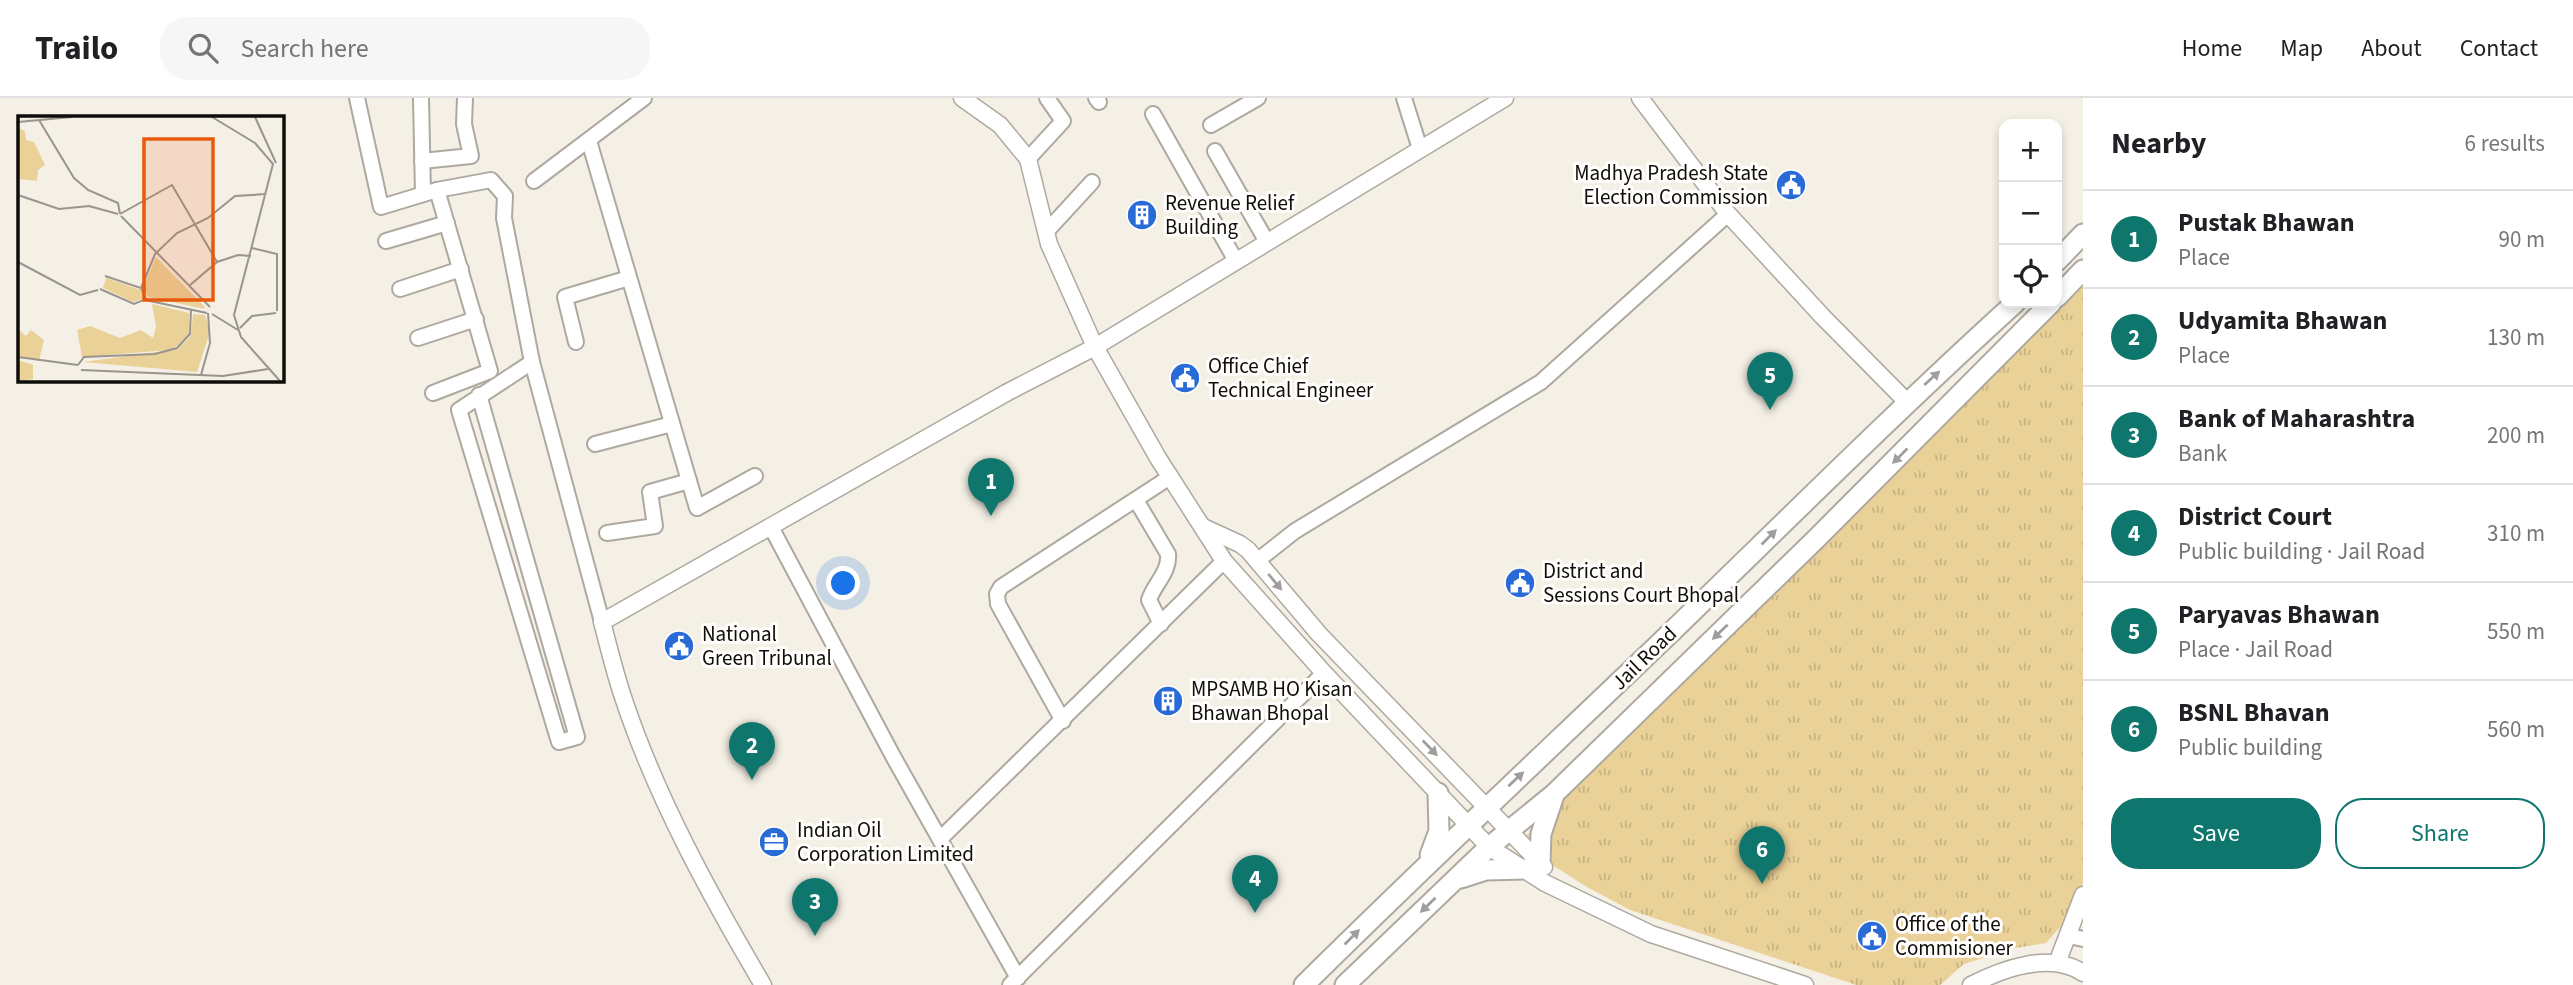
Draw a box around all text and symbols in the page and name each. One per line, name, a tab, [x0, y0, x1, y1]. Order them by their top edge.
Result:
search box	[160, 17, 650, 80]
text: Trailo	[35, 25, 118, 72]
icon: search	[184, 29, 222, 67]
text: Search here	[240, 30, 369, 67]
text: Home	[2182, 31, 2242, 66]
text: Map	[2280, 31, 2323, 66]
text: About	[2361, 31, 2422, 66]
text: Contact	[2460, 31, 2538, 66]
inset map	[18, 116, 284, 382]
map controls	[1999, 119, 2062, 308]
button: +	[1999, 119, 2062, 182]
text: Nearby	[2111, 122, 2206, 165]
text: 6 results	[2465, 127, 2545, 160]
place label: Madhya Pradesh State Election Commission	[1574, 158, 1768, 212]
public building icon: Madhya Pradesh State Election Commission	[1774, 168, 1808, 202]
button: −	[1999, 182, 2062, 245]
place label: Revenue Relief Building	[1165, 188, 1295, 242]
building icon: Revenue Relief Building	[1125, 198, 1159, 232]
text: Pustak Bhawan	[2178, 204, 2355, 241]
text: 1	[2128, 223, 2140, 256]
text: 90 m	[2498, 223, 2545, 256]
text: Place	[2178, 241, 2230, 274]
button: locate	[1999, 245, 2062, 308]
text: Udyamita Bhawan	[2178, 302, 2387, 339]
text: 2	[2128, 321, 2140, 354]
text: 130 m	[2487, 321, 2545, 354]
text: Place	[2178, 339, 2230, 372]
place label: Office Chief Technical Engineer	[1208, 351, 1374, 405]
pin: 5	[1747, 352, 1793, 410]
public building icon: Office Chief Technical Engineer	[1168, 361, 1202, 395]
one-way arrow	[1923, 371, 1940, 387]
text: Bank of Maharashtra	[2178, 400, 2415, 437]
text: 3	[2128, 419, 2140, 452]
text: 200 m	[2487, 419, 2545, 452]
text: Bank	[2178, 437, 2227, 470]
one-way arrow	[1892, 447, 1908, 464]
pin: 1	[968, 458, 1014, 516]
text: District Court	[2178, 498, 2332, 535]
text: 4	[2128, 517, 2140, 550]
text: 310 m	[2487, 517, 2545, 550]
one-way arrow	[1761, 529, 1778, 546]
text: Public building · Jail Road	[2178, 535, 2425, 568]
place label: District and Sessions Court Bhopal	[1543, 556, 1739, 610]
your location	[826, 566, 860, 600]
public building icon: District and Sessions Court Bhopal	[1503, 566, 1537, 600]
one-way arrow	[1267, 573, 1282, 590]
text: Paryavas Bhawan	[2178, 596, 2380, 633]
text: 5	[2128, 615, 2140, 648]
text: 550 m	[2487, 615, 2545, 648]
place label: National Green Tribunal	[702, 619, 832, 673]
street label: Jail Road	[1605, 619, 1683, 697]
one-way arrow	[1711, 624, 1728, 641]
public building icon: National Green Tribunal	[662, 629, 696, 663]
text: Place · Jail Road	[2178, 633, 2333, 666]
place label: MPSAMB HO Kisan Bhawan Bhopal	[1191, 674, 1352, 728]
building icon: MPSAMB HO Kisan Bhawan Bhopal	[1151, 684, 1185, 718]
text: BSNL Bhavan	[2178, 694, 2330, 731]
text: 6	[2128, 713, 2140, 746]
text: 560 m	[2487, 713, 2545, 746]
pin: 2	[729, 722, 775, 780]
text: Public building	[2178, 731, 2322, 764]
one-way arrow	[1421, 739, 1438, 755]
one-way arrow	[1507, 771, 1525, 787]
button: Save	[2111, 798, 2321, 869]
button: Share	[2335, 798, 2545, 869]
place label: Indian Oil Corporation Limited	[797, 815, 974, 869]
office icon: Indian Oil Corporation Limited	[757, 825, 791, 859]
pin: 6	[1739, 826, 1785, 884]
pin: 4	[1232, 855, 1278, 913]
pin: 3	[792, 878, 838, 936]
one-way arrow	[1420, 896, 1437, 912]
place label: Office of the Commisioner	[1895, 909, 2014, 963]
public building icon: Office of the Commisioner	[1855, 919, 1889, 953]
one-way arrow	[1344, 928, 1361, 945]

